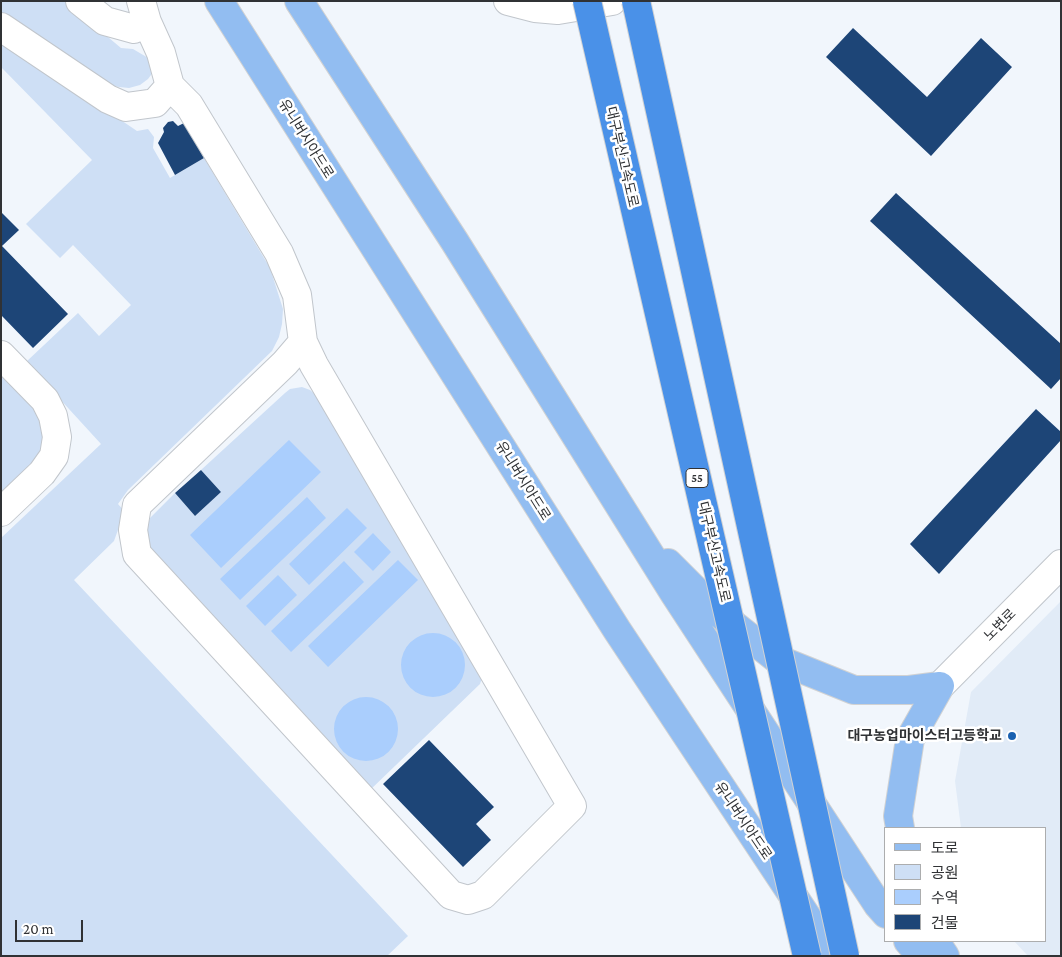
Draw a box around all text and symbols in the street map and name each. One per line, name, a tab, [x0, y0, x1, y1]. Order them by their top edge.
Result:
street label: 유니버시아드로	[275, 96, 337, 182]
street label: 대구부산고속도로	[602, 105, 642, 209]
street label: 유니버시아드로	[492, 438, 554, 524]
road number: 55	[686, 468, 708, 488]
street label: 대구부산고속도로	[694, 500, 734, 604]
street label: 노변로	[980, 605, 1020, 645]
place label: 대구농업마이스터고등학교	[847, 728, 1002, 744]
marker: 대구농업마이스터고등학교	[1006, 730, 1018, 742]
street label: 유니버시아드로	[711, 779, 775, 863]
legend	[884, 827, 1047, 942]
text: 도로	[931, 840, 959, 856]
text: 공원	[931, 865, 959, 881]
text: 수역	[931, 890, 959, 906]
scale bar	[18, 910, 85, 942]
text: 건물	[931, 915, 959, 931]
text: 20 m	[23, 921, 54, 937]

